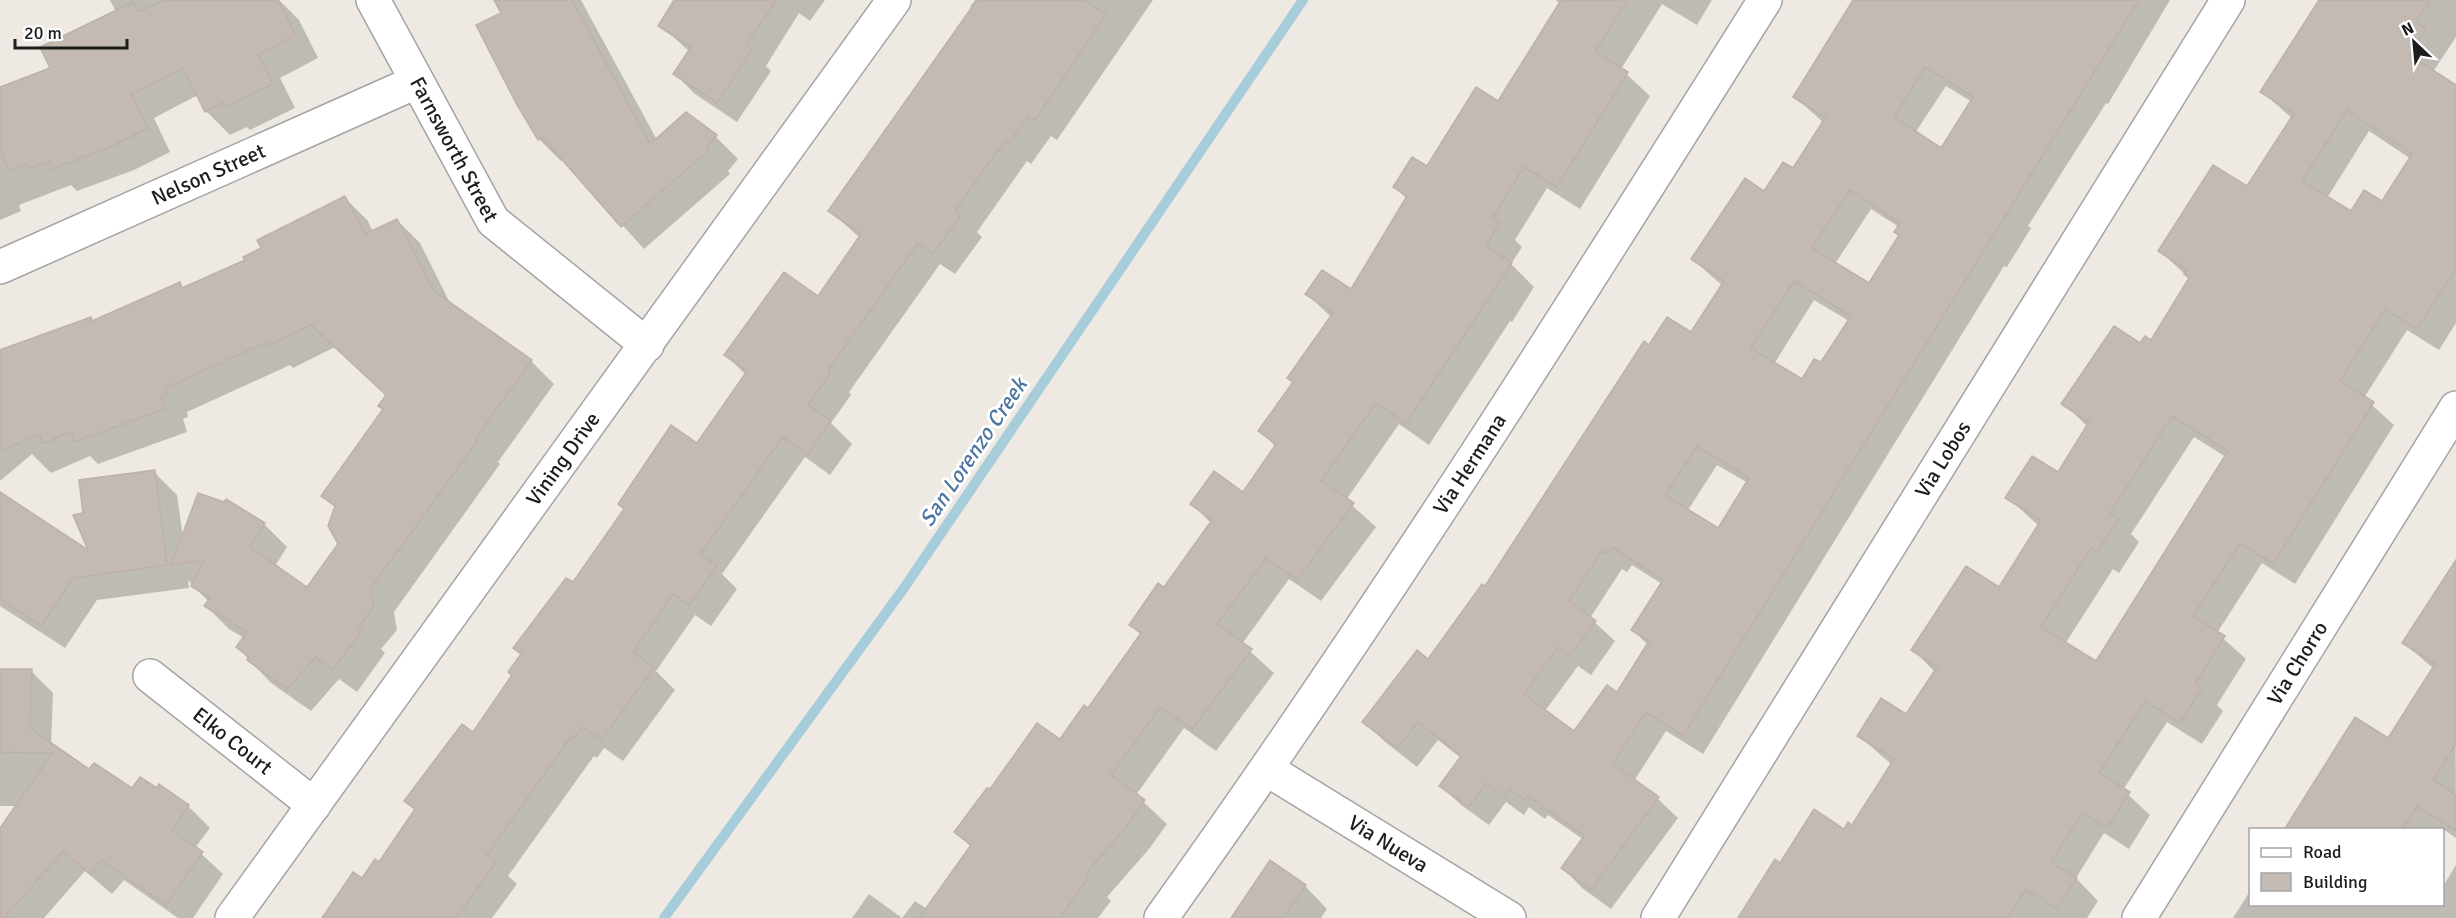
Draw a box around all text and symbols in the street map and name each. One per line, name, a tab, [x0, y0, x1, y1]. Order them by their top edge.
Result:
scale bar	[15, 12, 128, 50]
north arrow	[2384, 12, 2444, 72]
text: N	[2398, 18, 2417, 41]
text: 20 m	[24, 22, 62, 44]
street label: Farnsworth Street	[404, 72, 504, 227]
street label: Nelson Street	[147, 138, 269, 211]
water label: San Lorenzo Creek	[913, 371, 1034, 531]
street label: Vining Drive	[521, 407, 606, 511]
street label: Via Hermana	[1427, 409, 1512, 519]
street label: Via Lobos	[1909, 416, 1976, 502]
street label: Via Chorro	[2261, 616, 2333, 710]
street label: Elko Court	[187, 702, 278, 780]
street label: Via Nueva	[1343, 809, 1433, 878]
legend	[2249, 828, 2444, 906]
text: Road	[2303, 841, 2342, 863]
text: Building	[2303, 871, 2367, 893]

